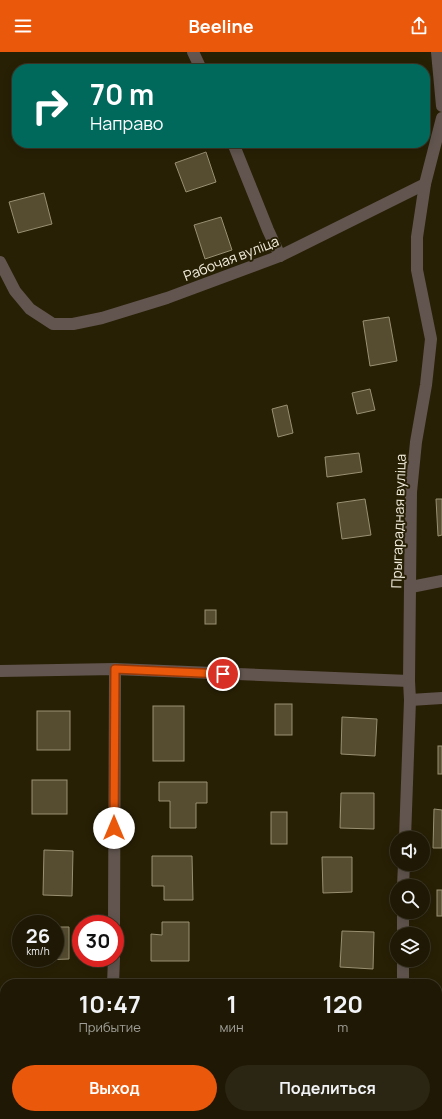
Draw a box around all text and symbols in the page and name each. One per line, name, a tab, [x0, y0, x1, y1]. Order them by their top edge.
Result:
text: Beeline	[188, 14, 254, 38]
icon: menu	[12, 15, 34, 37]
icon: share	[408, 15, 430, 37]
text: 70 m	[90, 75, 154, 113]
icon: right	[24, 80, 76, 132]
text: Направо	[90, 111, 164, 135]
street label: Рабочая вуліца	[180, 231, 282, 285]
street label: Прыгарадная вуліца	[386, 453, 410, 589]
pin	[206, 657, 240, 691]
icon: arrive	[212, 663, 234, 685]
position arrow	[93, 807, 135, 849]
map controls	[390, 831, 430, 967]
button: sound	[390, 831, 430, 871]
button: search	[390, 879, 430, 919]
speed limit sign: 30	[72, 915, 124, 967]
text: 26	[26, 922, 50, 949]
button: layers	[390, 927, 430, 967]
text: km/h	[26, 944, 50, 958]
text: 10:47	[79, 987, 141, 1020]
text: 1	[226, 987, 237, 1020]
text: 120	[323, 987, 363, 1020]
text: Прибытие	[79, 1018, 141, 1036]
text: мин	[220, 1018, 244, 1036]
text: m	[337, 1018, 348, 1036]
button: Выход	[12, 1065, 217, 1111]
button: Поделиться	[225, 1065, 430, 1111]

